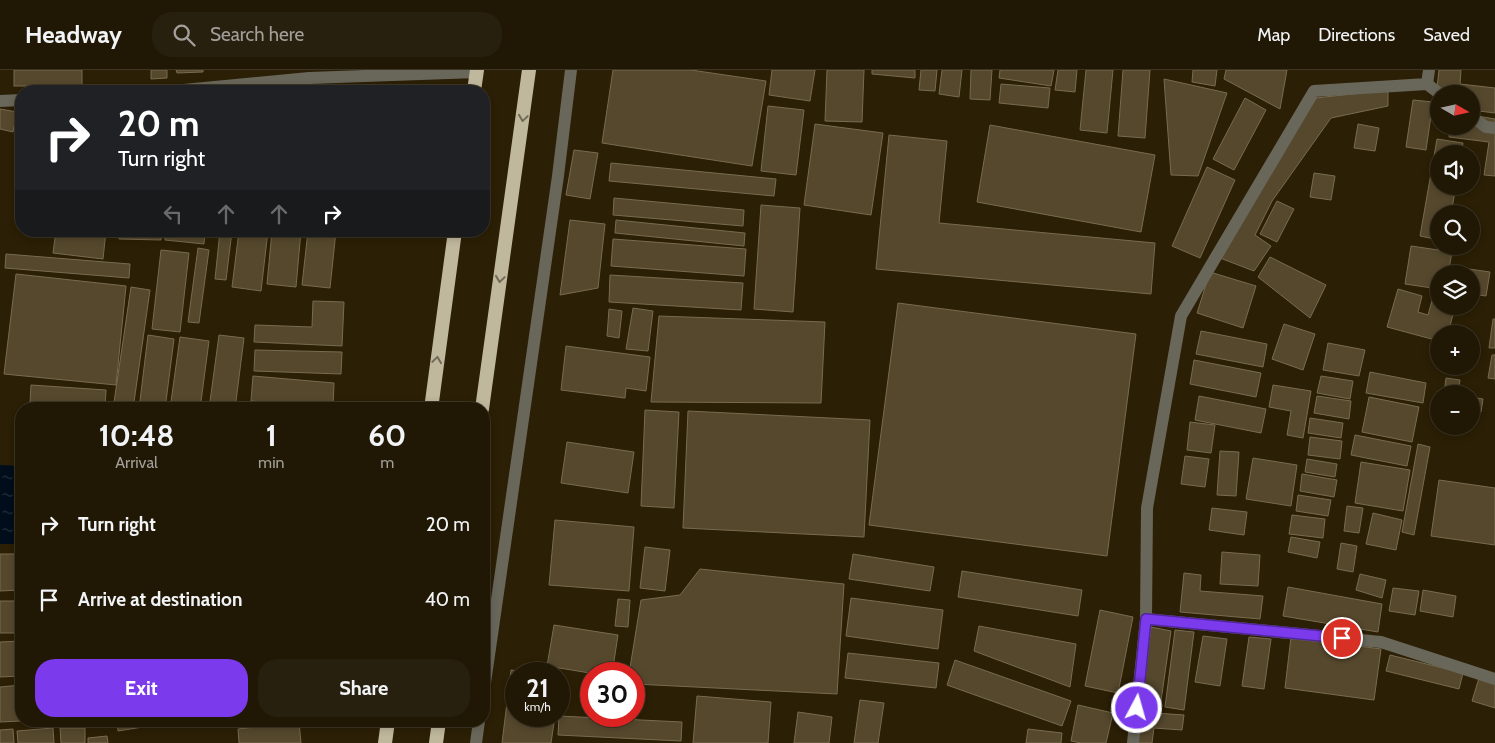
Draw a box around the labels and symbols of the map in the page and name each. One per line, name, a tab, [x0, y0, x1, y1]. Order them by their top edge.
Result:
north arrow	[1430, 85, 1480, 135]
one-way arrow	[518, 114, 528, 123]
one-way arrow	[495, 276, 506, 284]
one-way arrow	[432, 356, 442, 365]
pin	[1321, 617, 1363, 659]
speed limit sign: 30	[580, 662, 645, 727]
position arrow	[1110, 681, 1162, 733]

